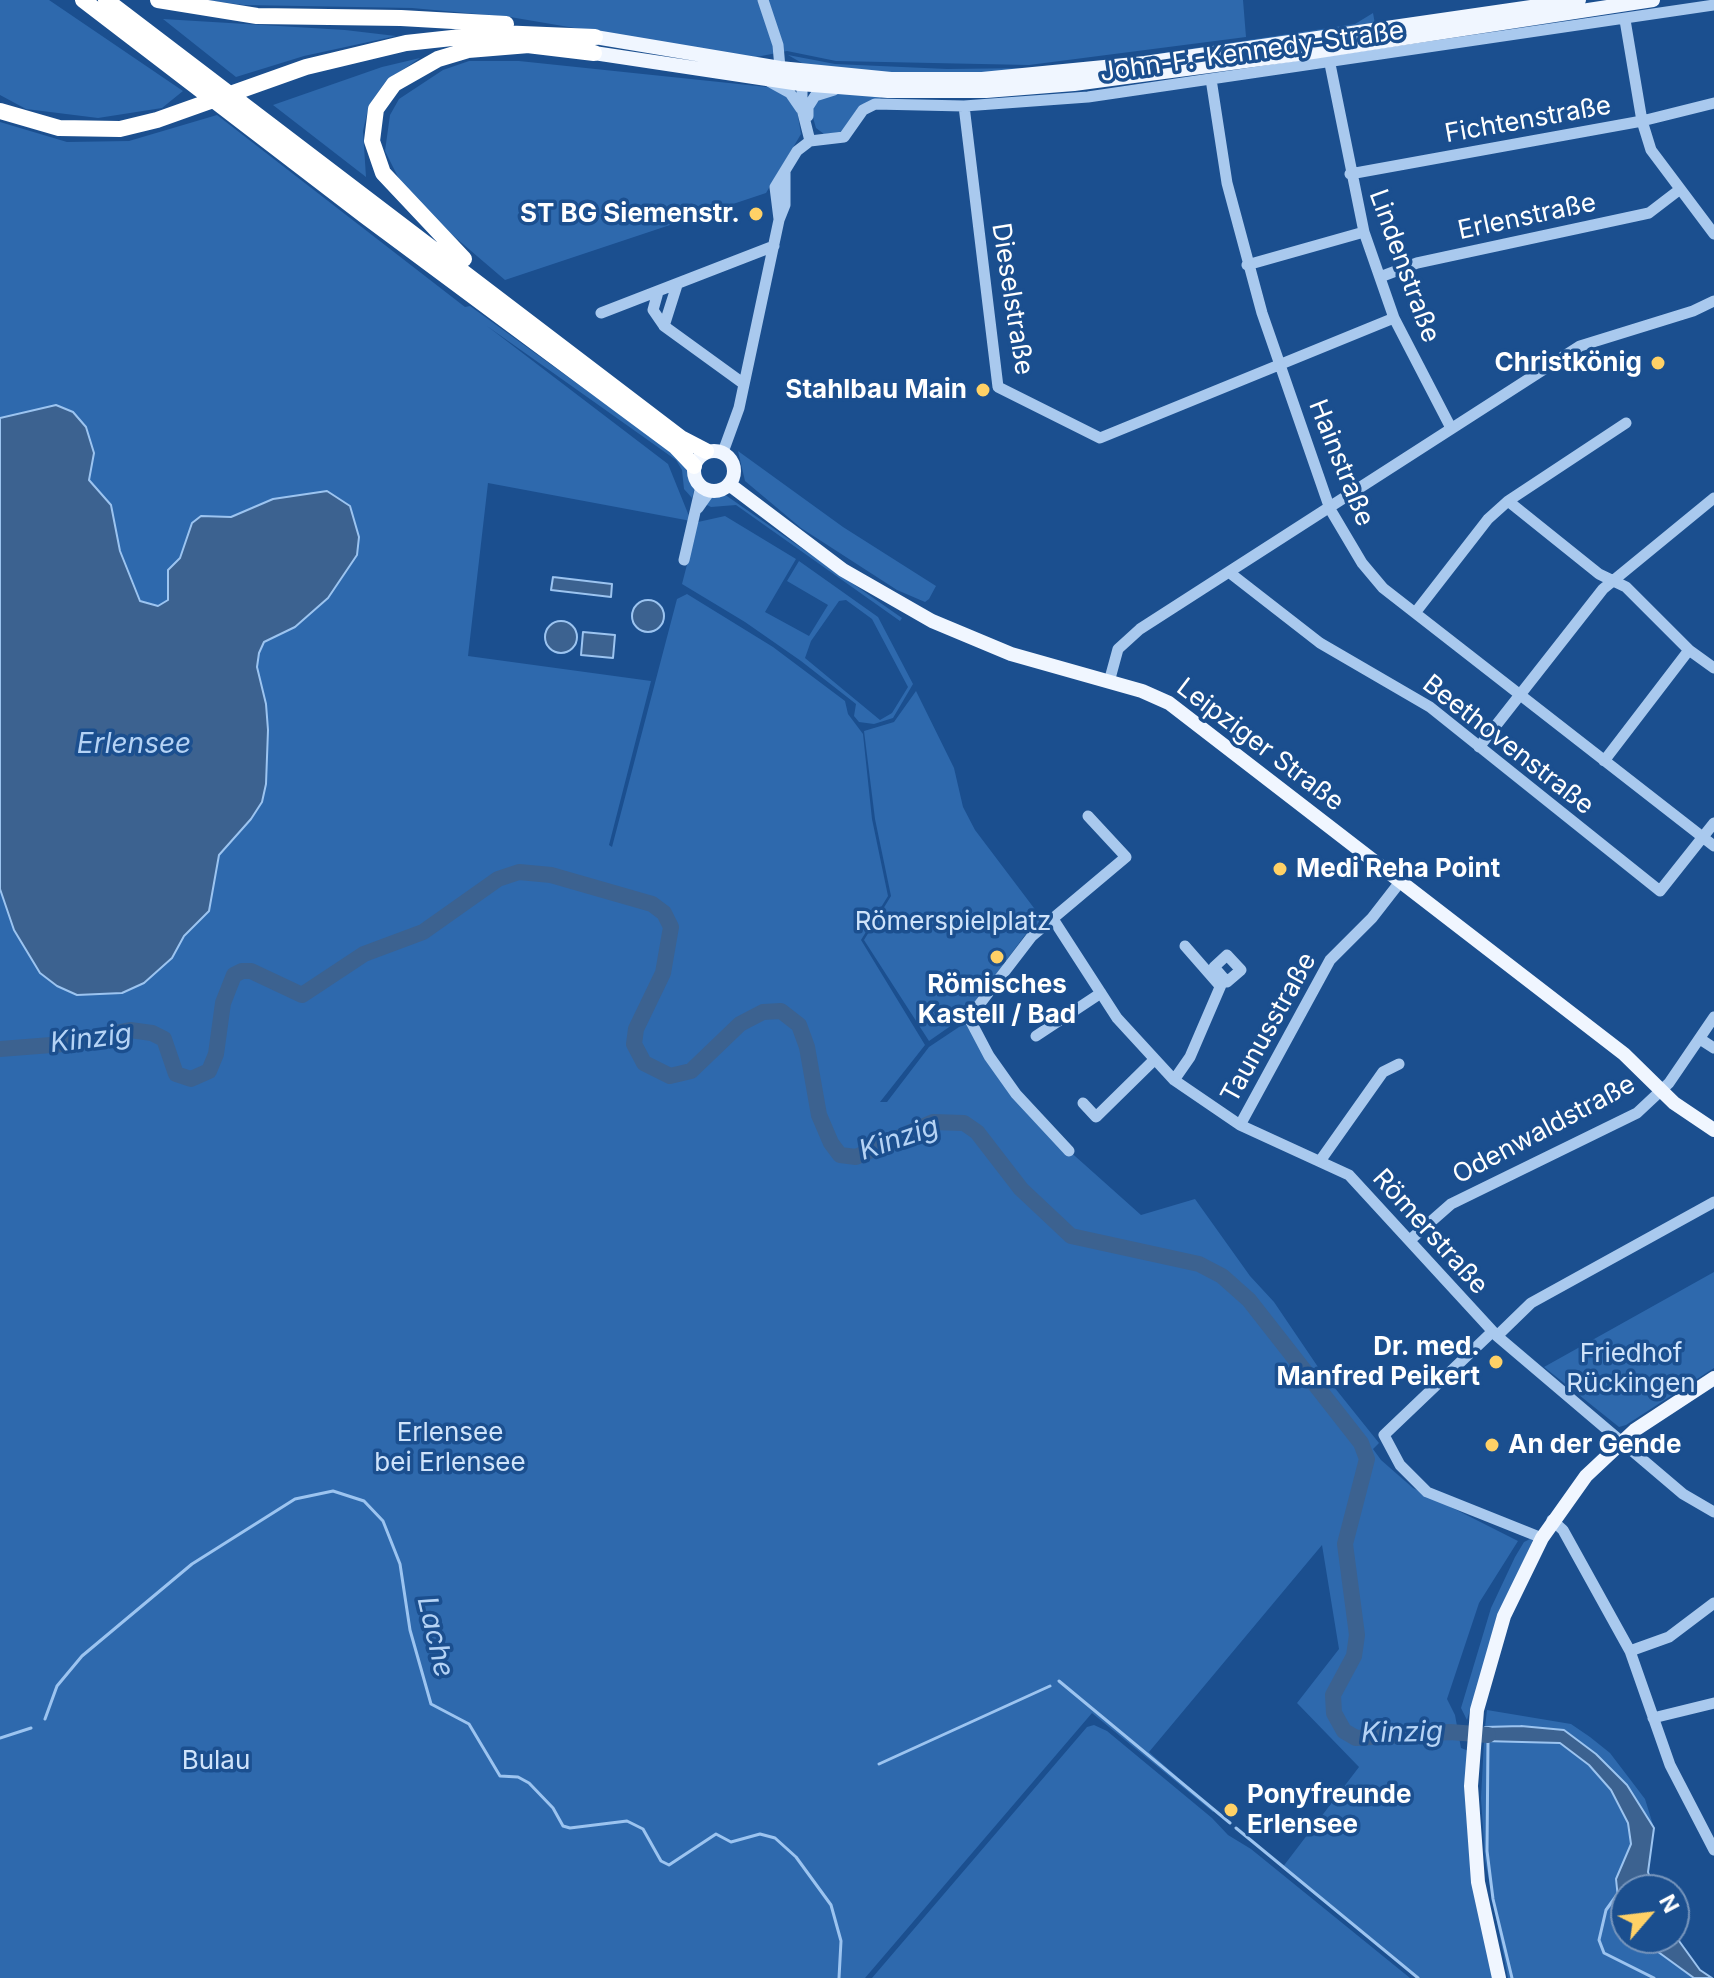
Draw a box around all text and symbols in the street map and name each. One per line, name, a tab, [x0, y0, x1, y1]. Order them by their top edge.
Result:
street label: John-F.-Kennedy-Straße	[1098, 15, 1406, 89]
street label: Fichtenstraße	[1442, 90, 1614, 150]
street label: Lindenstraße	[1362, 185, 1446, 347]
street label: Erlenstraße	[1455, 187, 1599, 247]
place label: ST BG Siemenstr.	[520, 198, 740, 230]
marker: ST BG Siemenstr.	[747, 205, 765, 223]
street label: Dieselstraße	[985, 221, 1039, 377]
place label: Christkönig	[1495, 347, 1642, 379]
marker: Christkönig	[1649, 354, 1667, 372]
place label: Stahlbau Main	[785, 374, 967, 406]
marker: Stahlbau Main	[974, 381, 992, 399]
street label: Hainstraße	[1302, 395, 1380, 531]
street label: Beethovenstraße	[1416, 668, 1600, 822]
street label: Leipziger Straße	[1170, 672, 1350, 818]
water label: Erlensee	[77, 728, 191, 762]
place label: Medi Reha Point	[1296, 853, 1500, 885]
marker: Medi Reha Point	[1271, 860, 1289, 878]
park label: Römerspielplatz	[855, 906, 1051, 938]
street label: Taunusstraße	[1215, 947, 1323, 1109]
marker: Römisches Kastell / Bad	[988, 948, 1006, 966]
place label: Römisches Kastell / Bad	[918, 969, 1076, 1030]
water label: Kinzig	[48, 1017, 134, 1061]
street label: Odenwaldstraße	[1447, 1069, 1641, 1191]
water label: Kinzig	[855, 1110, 943, 1168]
street label: Römerstraße	[1366, 1163, 1494, 1301]
place label: Dr. med. Manfred Peikert	[1276, 1331, 1480, 1392]
park label: Friedhof Rückingen	[1566, 1338, 1696, 1400]
marker: Dr. med. Manfred Peikert	[1487, 1353, 1505, 1371]
park label: Erlensee bei Erlensee	[374, 1417, 526, 1478]
place label: An der Gende	[1508, 1429, 1681, 1461]
marker: An der Gende	[1483, 1436, 1501, 1454]
water label: Lache	[409, 1593, 461, 1681]
water label: Kinzig	[1361, 1715, 1443, 1751]
park label: Bulau	[182, 1745, 250, 1777]
place label: Ponyfreunde Erlensee	[1247, 1779, 1411, 1840]
marker: Ponyfreunde Erlensee	[1222, 1801, 1240, 1819]
north arrow	[1610, 1874, 1690, 1954]
text: N	[1654, 1890, 1685, 1917]

